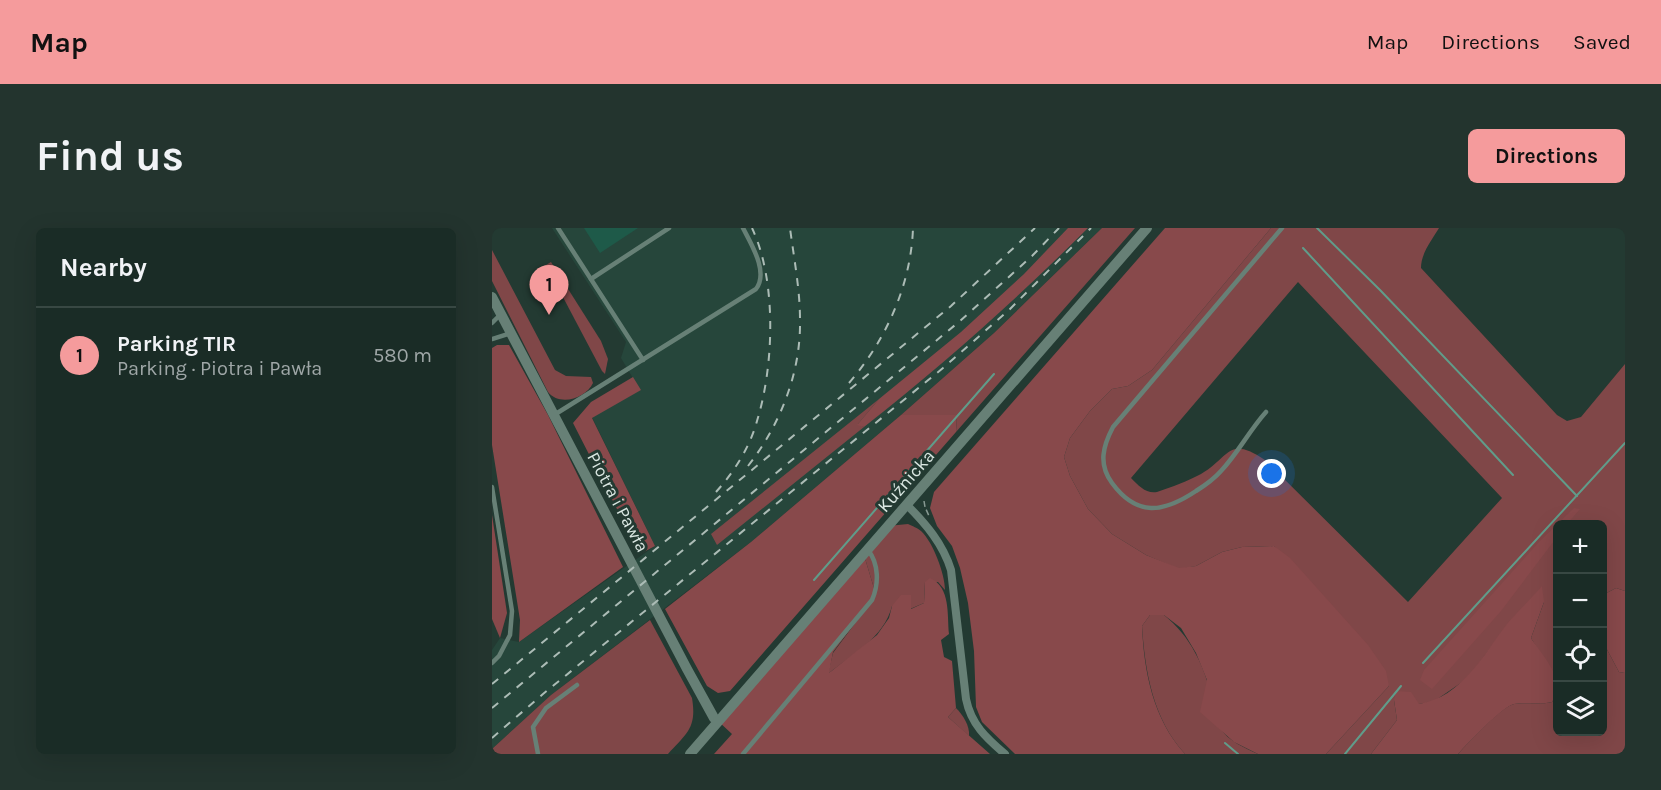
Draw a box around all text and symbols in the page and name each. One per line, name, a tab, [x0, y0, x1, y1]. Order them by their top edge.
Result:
text: Map	[30, 26, 88, 59]
text: Map	[1367, 30, 1408, 54]
text: Directions	[1441, 30, 1540, 54]
text: Saved	[1573, 30, 1631, 54]
button: Directions	[1468, 129, 1625, 183]
text: Find us	[36, 131, 184, 181]
text: Nearby	[60, 252, 147, 283]
pin: 1	[530, 266, 568, 315]
text: Parking TIR	[117, 331, 236, 357]
text: 1	[76, 344, 83, 367]
text: 580 m	[373, 344, 432, 367]
text: Parking · Piotra i Pawła	[117, 357, 322, 380]
street label: Kuźnicka	[873, 445, 939, 517]
street label: Piotra i Pawła	[582, 448, 654, 556]
your location	[1257, 459, 1286, 488]
map controls	[1553, 520, 1607, 736]
button: +	[1553, 520, 1607, 574]
button: −	[1553, 574, 1607, 628]
button: locate	[1553, 628, 1607, 682]
button: layers	[1553, 682, 1607, 736]

